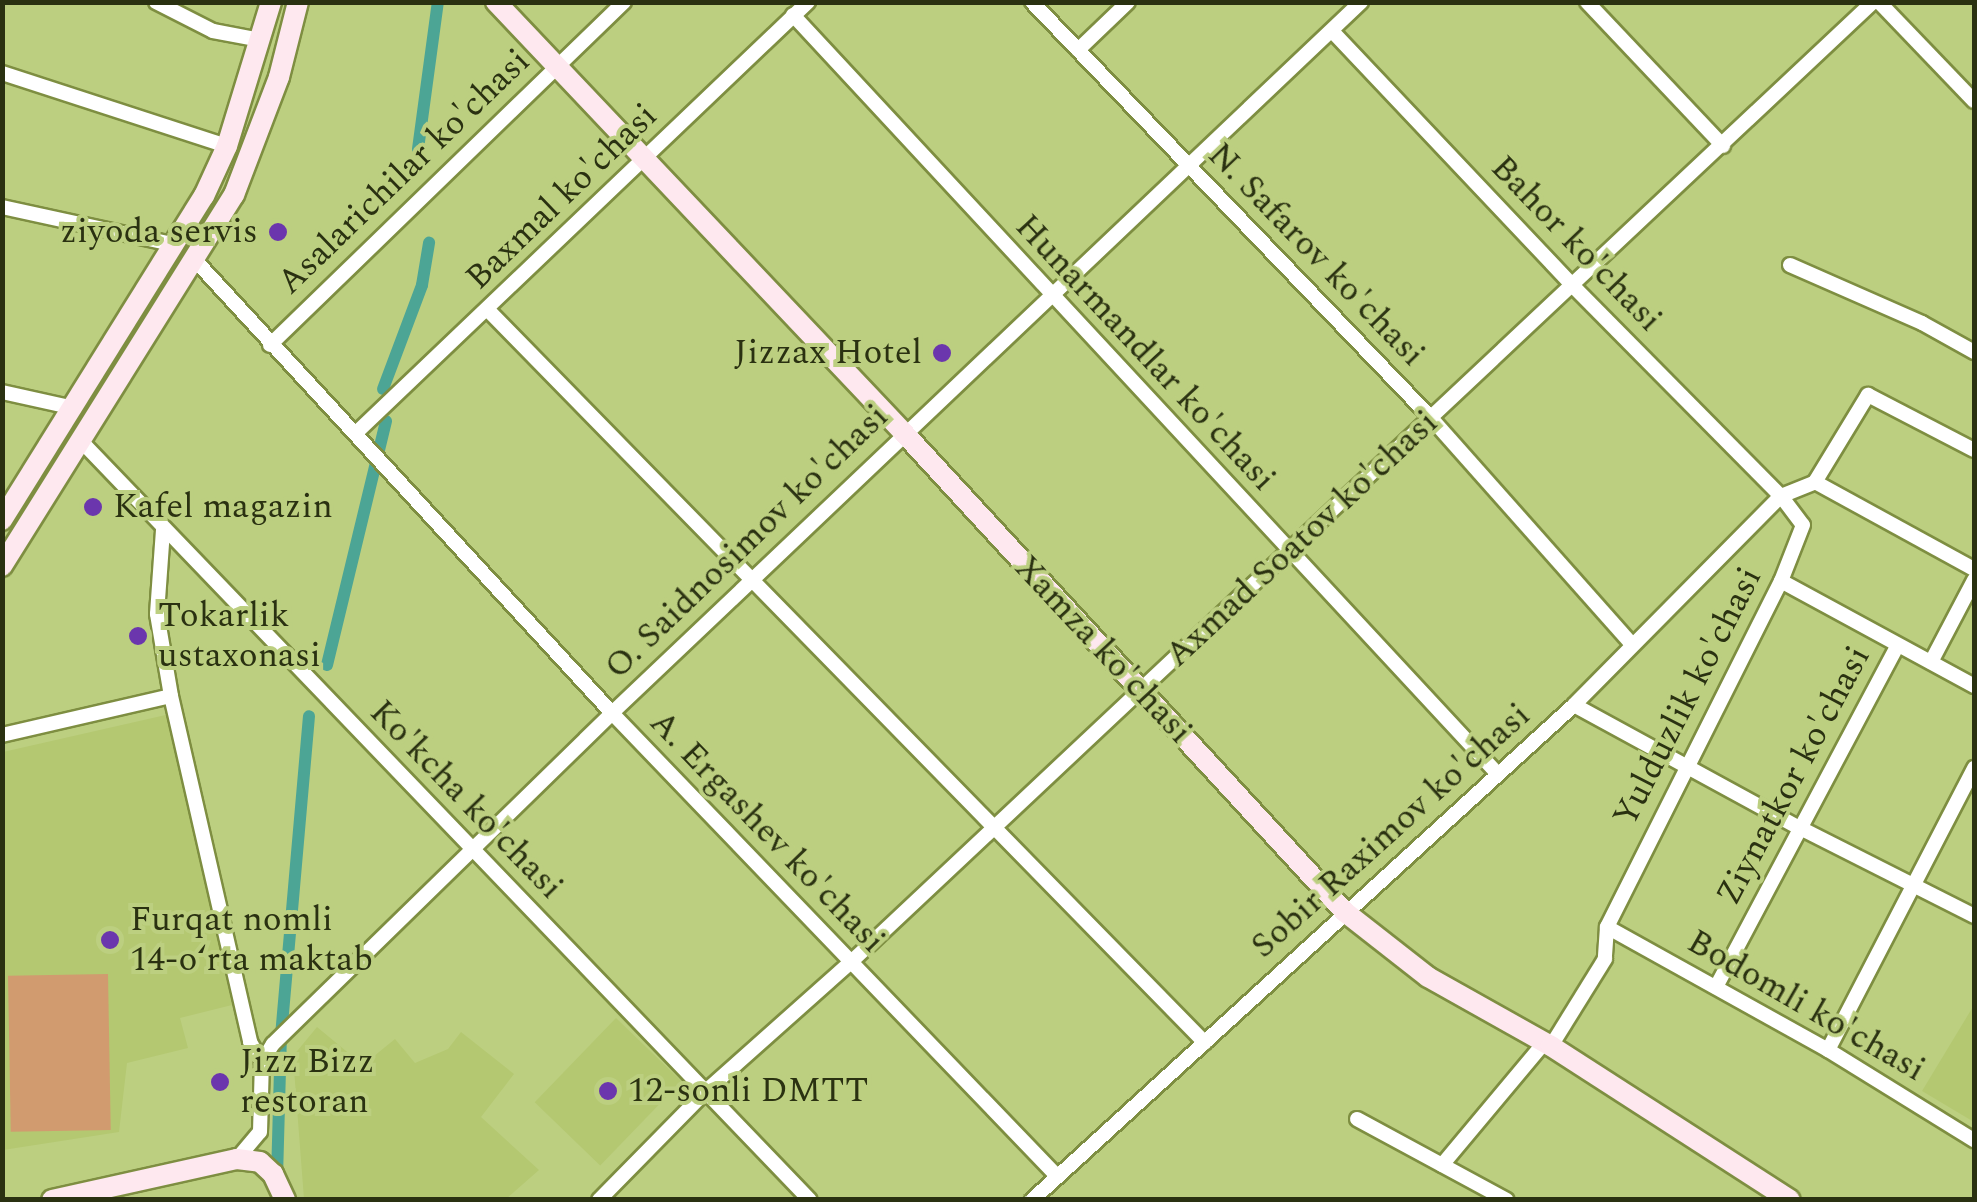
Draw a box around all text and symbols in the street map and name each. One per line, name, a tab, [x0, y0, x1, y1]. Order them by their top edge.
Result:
street label: Asalarichilar ko'chasi	[269, 41, 539, 303]
street label: Baxmal ko'chasi	[458, 95, 666, 299]
street label: N. Safarov ko'chasi	[1199, 134, 1433, 376]
street label: Bahor ko'chasi	[1482, 147, 1670, 341]
street label: Hunarmandlar ko'chasi	[1006, 206, 1284, 500]
place label: ziyoda servis	[60, 211, 258, 253]
marker: ziyoda servis	[267, 221, 289, 243]
place label: Jizzax Hotel	[734, 332, 922, 374]
marker: Jizzax Hotel	[931, 342, 953, 364]
street label: O. Saidnosimov ko'chasi	[597, 396, 897, 688]
street label: Axmad Soatov ko'chasi	[1157, 402, 1447, 676]
place label: Kafel magazin	[113, 486, 333, 528]
marker: Kafel magazin	[82, 496, 104, 518]
street label: Xamza ko'chasi	[1005, 547, 1201, 753]
street label: Yulduzlik ko'chasi	[1605, 560, 1771, 834]
place label: Tokarlik ustaxonasi	[158, 595, 321, 677]
marker: Tokarlik ustaxonasi	[127, 625, 149, 647]
street label: Ziynatkor ko'chasi	[1708, 639, 1880, 913]
street label: Ko'kcha ko'chasi	[360, 692, 572, 908]
street label: Sobir Raximov ko'chasi	[1243, 695, 1539, 967]
street label: A. Ergashev ko'chasi	[640, 702, 894, 962]
place label: Furqat nomli 14-oʻrta maktab	[130, 899, 373, 981]
street label: Bodomli ko'chasi	[1680, 921, 1932, 1091]
marker: Furqat nomli 14-oʻrta maktab	[99, 929, 121, 951]
place label: Jizz Bizz restoran	[240, 1041, 374, 1123]
place label: 12-sonli DMTT	[628, 1070, 869, 1112]
marker: Jizz Bizz restoran	[209, 1071, 231, 1093]
marker: 12-sonli DMTT	[597, 1080, 619, 1102]

